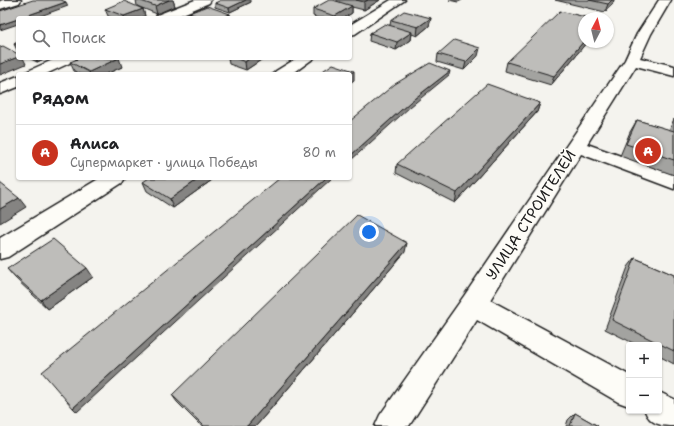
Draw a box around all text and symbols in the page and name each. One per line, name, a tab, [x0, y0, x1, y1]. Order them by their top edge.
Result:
north arrow	[578, 12, 614, 48]
search box	[16, 16, 352, 60]
icon: search	[30, 27, 52, 49]
text: Поиск	[62, 28, 106, 48]
text: Рядом	[32, 87, 89, 109]
text: Алиса	[70, 134, 119, 154]
pin: A	[635, 136, 661, 166]
text: A	[40, 144, 50, 161]
text: 80 m	[302, 144, 336, 161]
street label: УЛИЦА СТРОИТЕЛЕЙ	[481, 146, 581, 284]
text: Супермаркет · улица Победы	[70, 154, 258, 171]
your location	[359, 222, 379, 242]
map controls	[626, 342, 662, 414]
button: +	[626, 342, 662, 378]
button: −	[626, 378, 662, 414]

